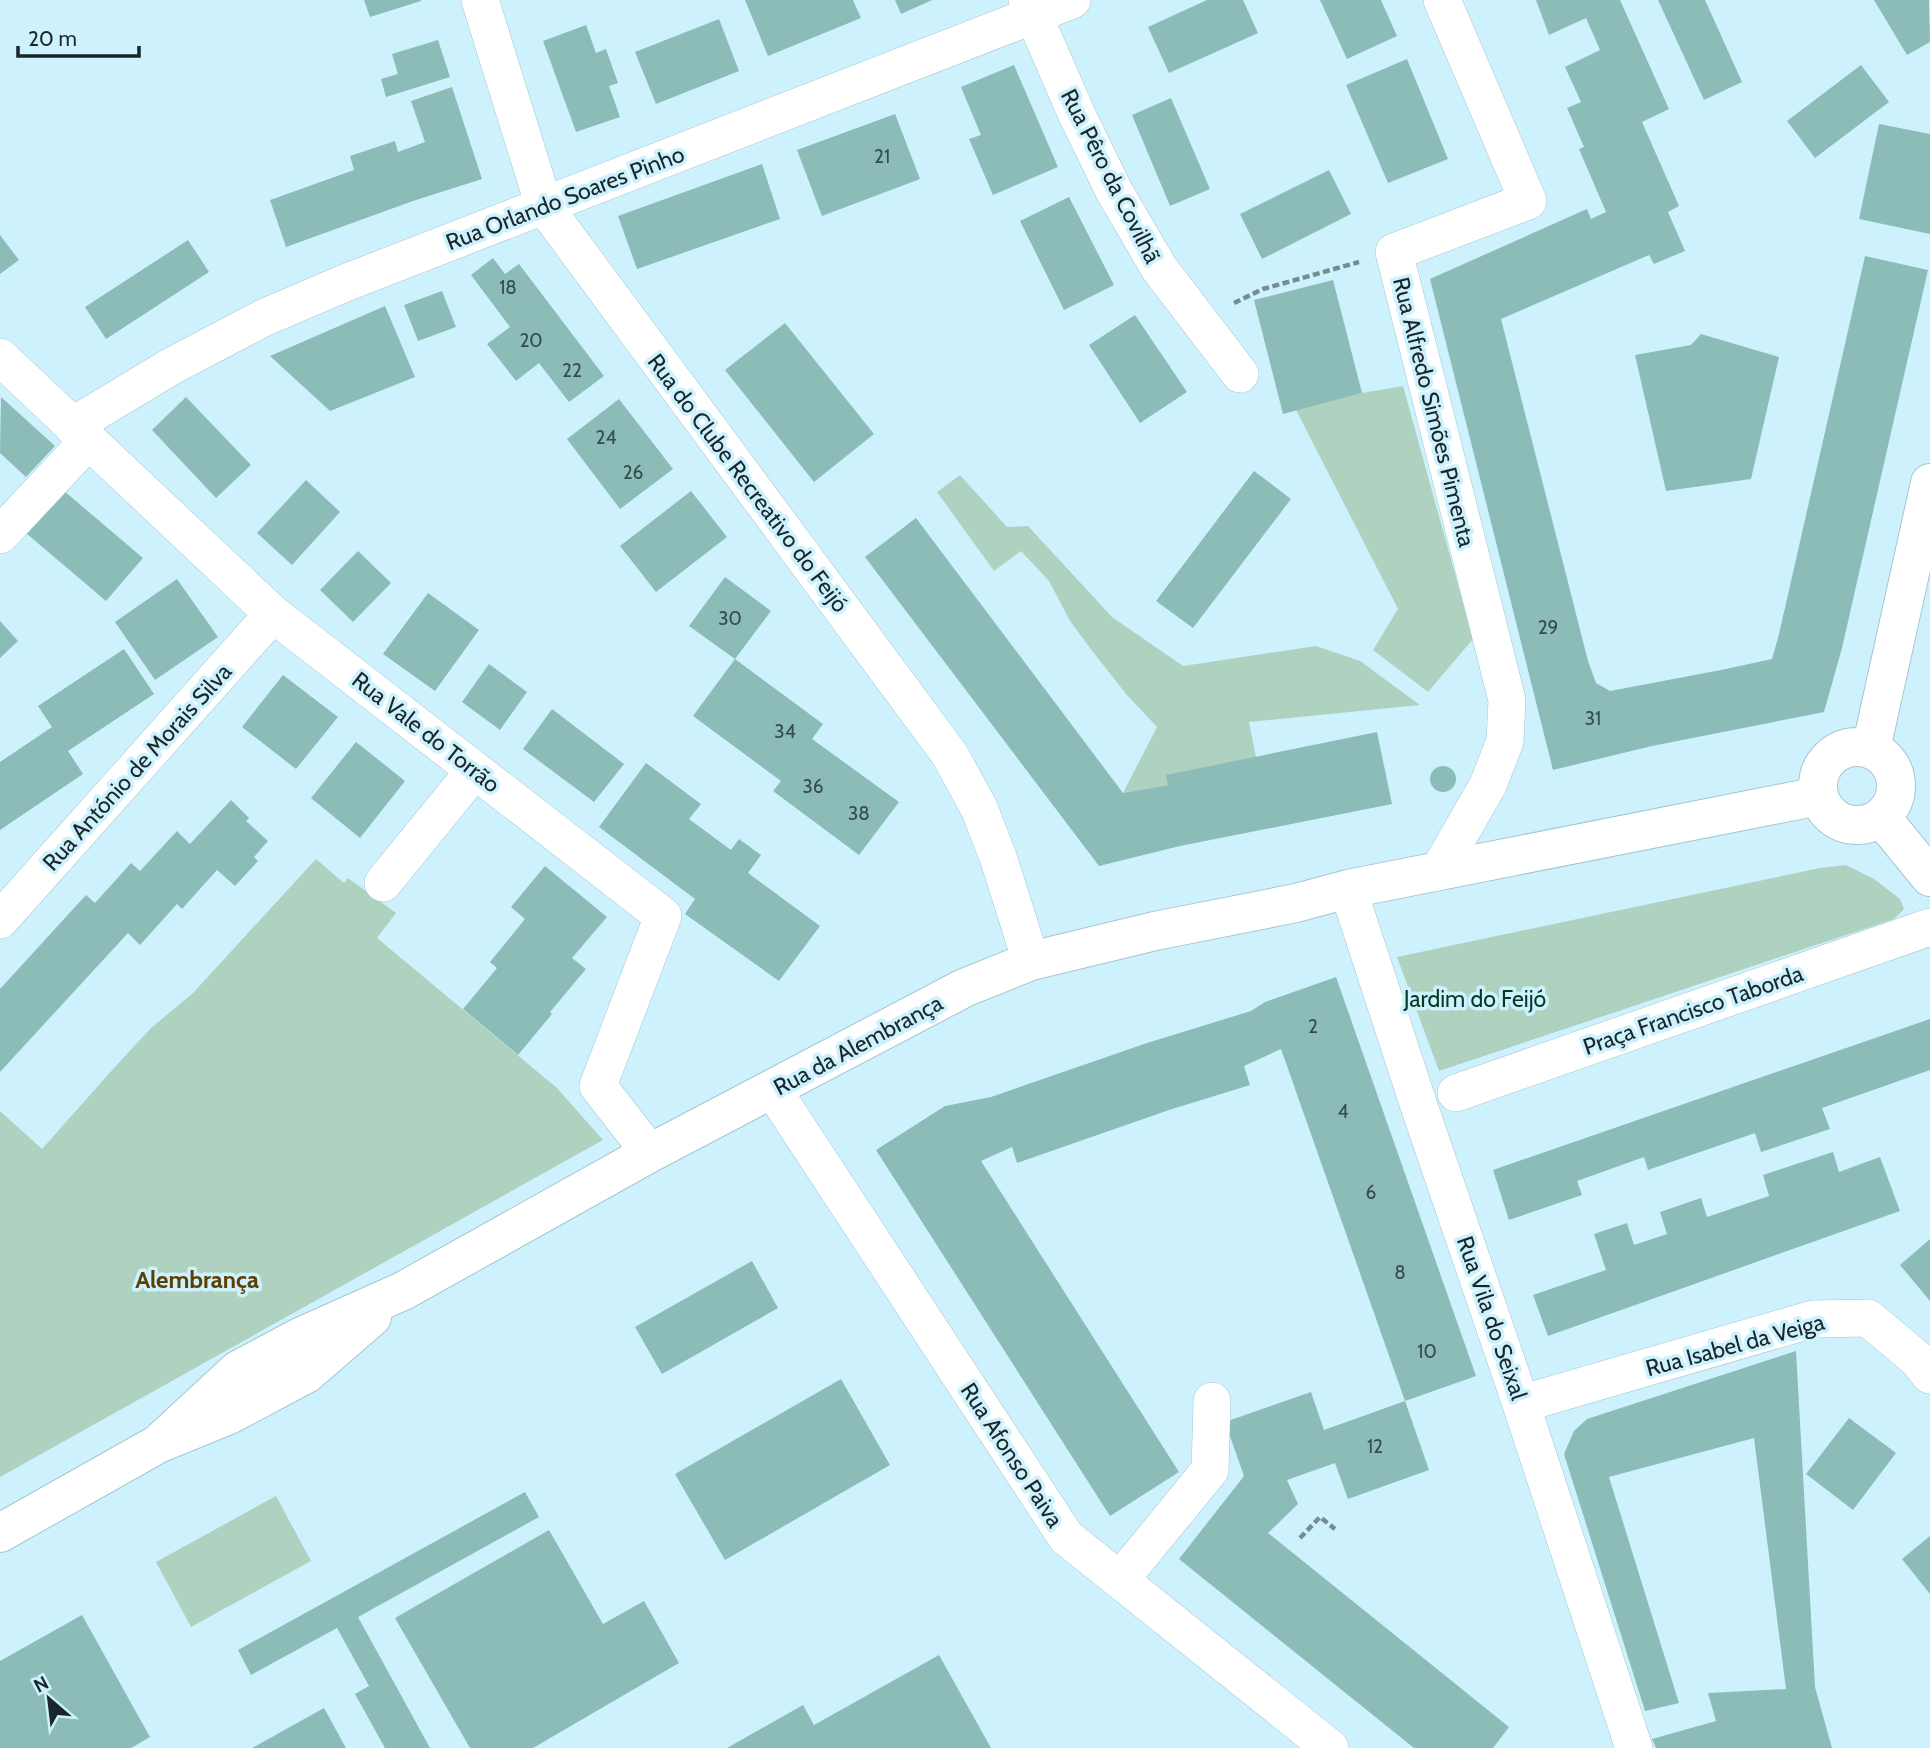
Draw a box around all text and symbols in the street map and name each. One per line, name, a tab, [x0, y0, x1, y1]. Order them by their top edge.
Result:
scale bar	[18, 14, 138, 58]
text: 20 m	[28, 26, 77, 51]
street label: Rua Pêro da Covilhã	[1055, 84, 1167, 268]
street label: Rua Orlando Soares Pinho	[442, 140, 688, 256]
house number: 21	[874, 145, 890, 168]
street label: Rua Alfredo Simões Pimenta	[1387, 274, 1481, 550]
house number: 18	[499, 276, 517, 299]
house number: 20	[519, 329, 543, 352]
street label: Rua do Clube Recreativo do Feijó	[642, 348, 854, 618]
house number: 22	[562, 359, 582, 382]
house number: 24	[596, 426, 616, 449]
house number: 26	[623, 461, 643, 484]
house number: 30	[718, 607, 742, 630]
house number: 29	[1538, 616, 1558, 639]
street label: Rua António de Morais Silva	[37, 658, 237, 876]
street label: Rua Vale do Torrão	[346, 666, 506, 798]
house number: 31	[1585, 707, 1601, 730]
house number: 34	[774, 720, 796, 743]
house number: 36	[802, 775, 824, 798]
house number: 38	[848, 802, 870, 825]
street label: Praça Francisco Taborda	[1579, 959, 1807, 1061]
park label: Jardim do Feijó	[1403, 985, 1546, 1013]
street label: Rua da Alembrança	[769, 989, 947, 1101]
house number: 2	[1308, 1015, 1318, 1038]
house number: 4	[1338, 1100, 1349, 1123]
house number: 6	[1366, 1181, 1376, 1204]
street label: Rua Vila do Seixal	[1451, 1232, 1533, 1404]
house number: 8	[1394, 1261, 1406, 1284]
district label: Alembrança	[135, 1265, 259, 1294]
street label: Rua Isabel da Veiga	[1643, 1308, 1827, 1382]
house number: 10	[1417, 1340, 1437, 1363]
street label: Rua Afonso Paiva	[955, 1377, 1069, 1533]
house number: 12	[1367, 1435, 1383, 1458]
north arrow	[14, 1664, 84, 1734]
text: N	[30, 1671, 53, 1698]

